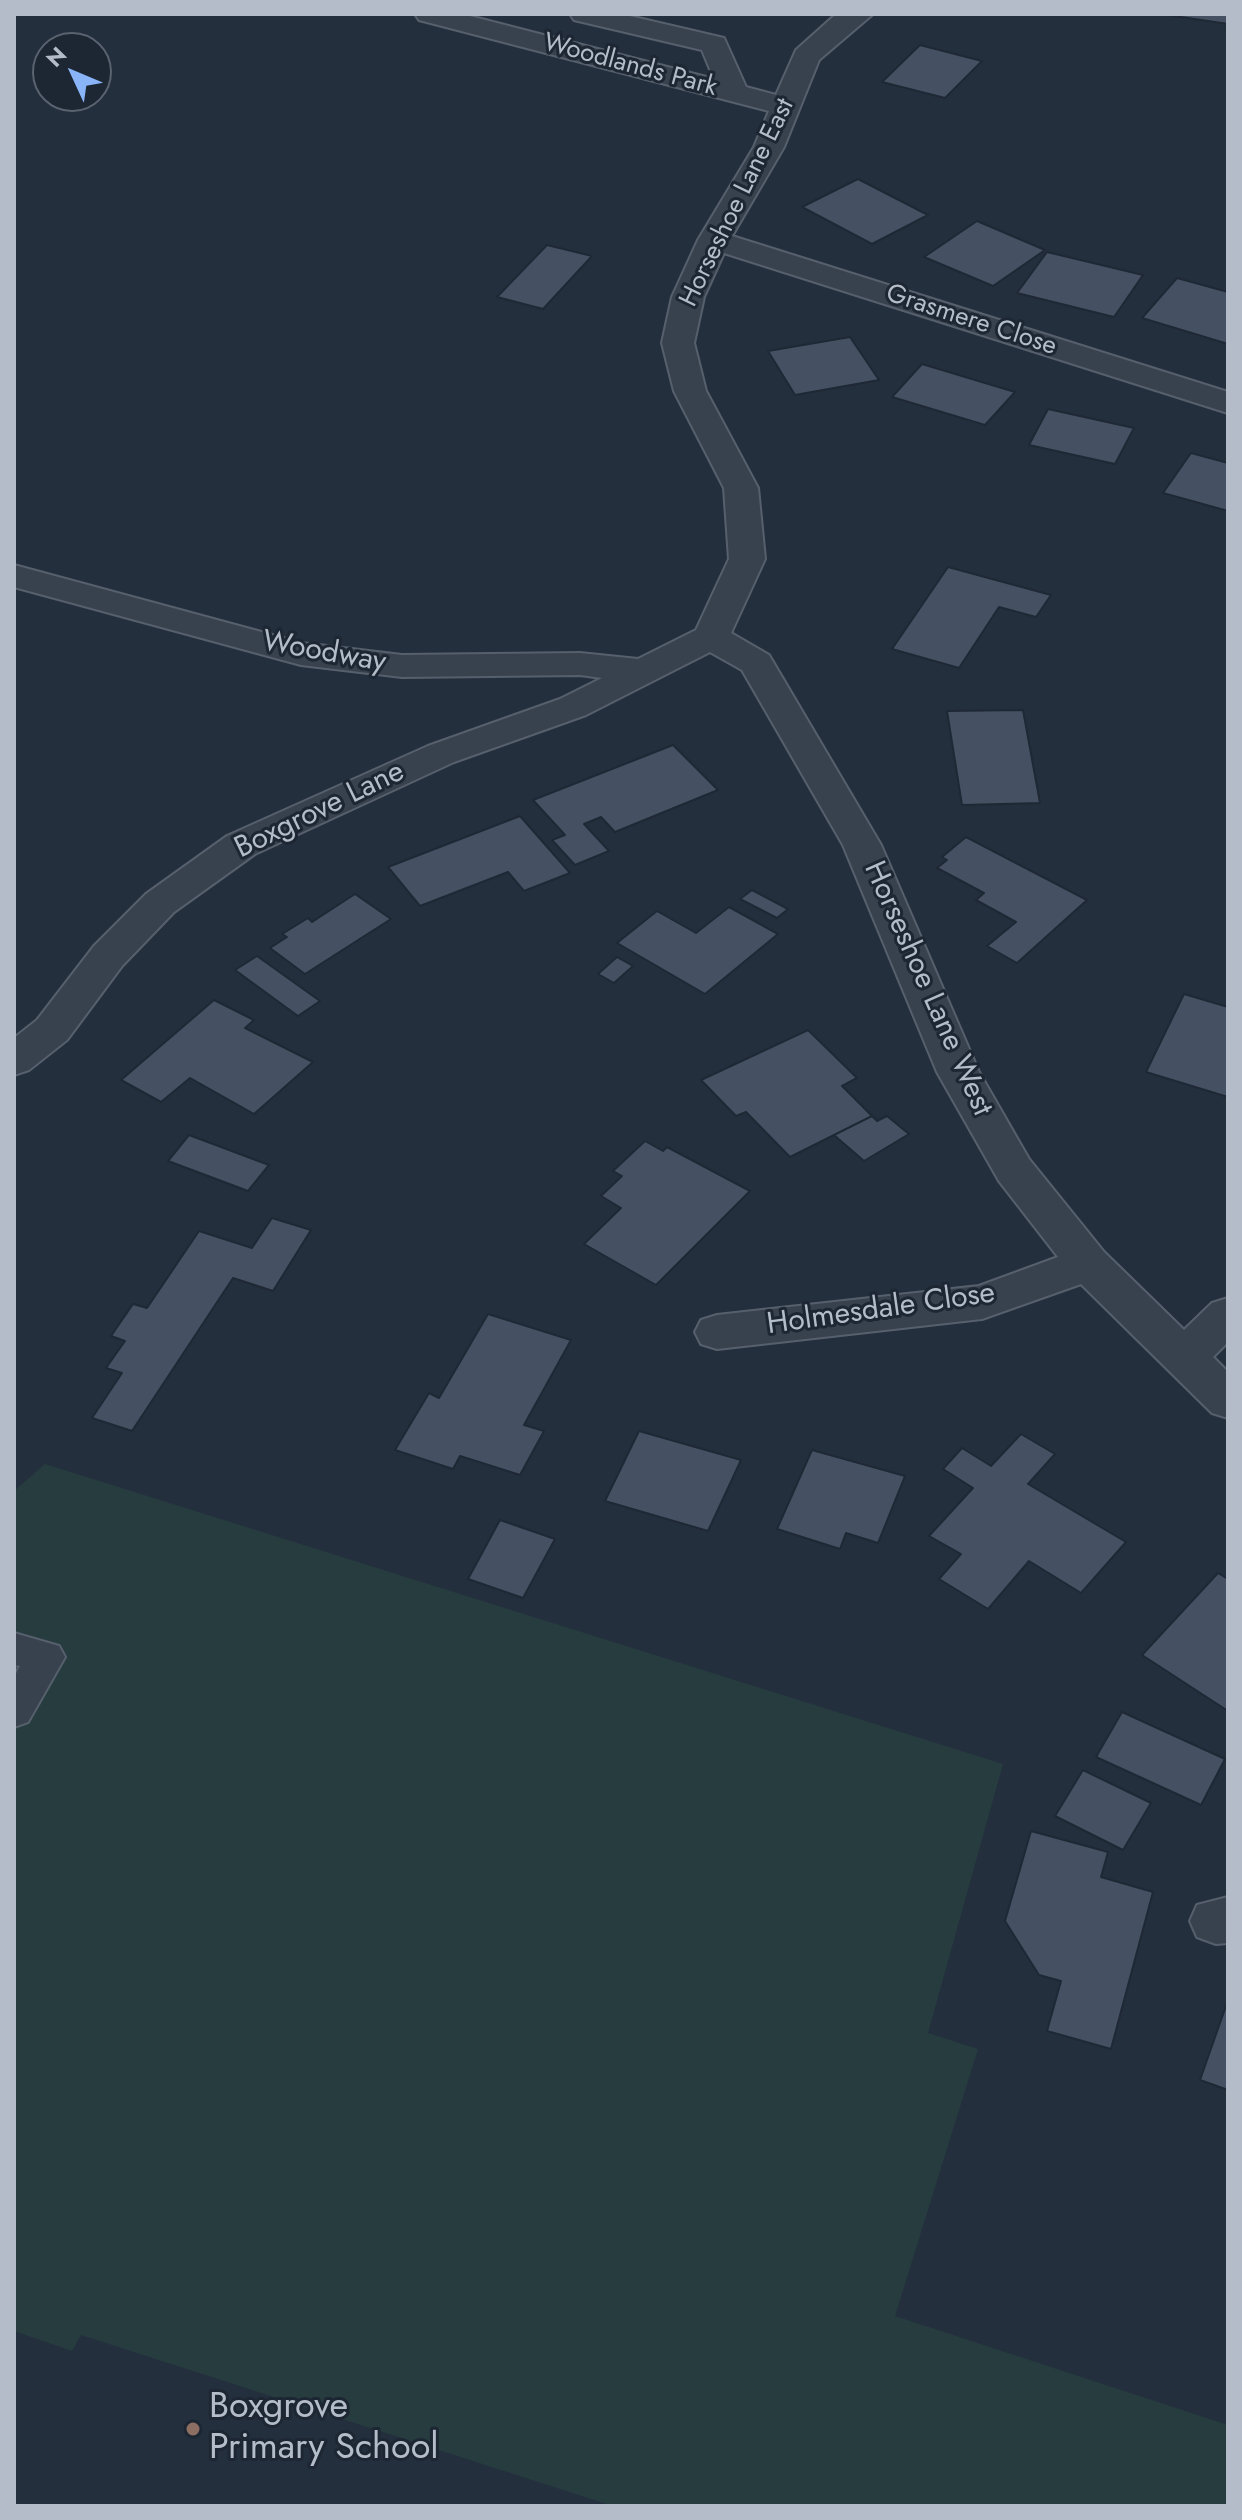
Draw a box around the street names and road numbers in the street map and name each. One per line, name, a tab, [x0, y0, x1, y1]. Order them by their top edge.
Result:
street label: Woodlands Park	[540, 28, 720, 104]
street label: Horseshoe Lane East	[674, 94, 802, 312]
street label: Grasmere Close	[882, 279, 1060, 363]
street label: Woodway	[259, 624, 389, 682]
street label: Boxgrove Lane	[229, 754, 411, 868]
street label: Horseshoe Lane West	[855, 856, 999, 1122]
street label: Holmesdale Close	[765, 1276, 997, 1344]

